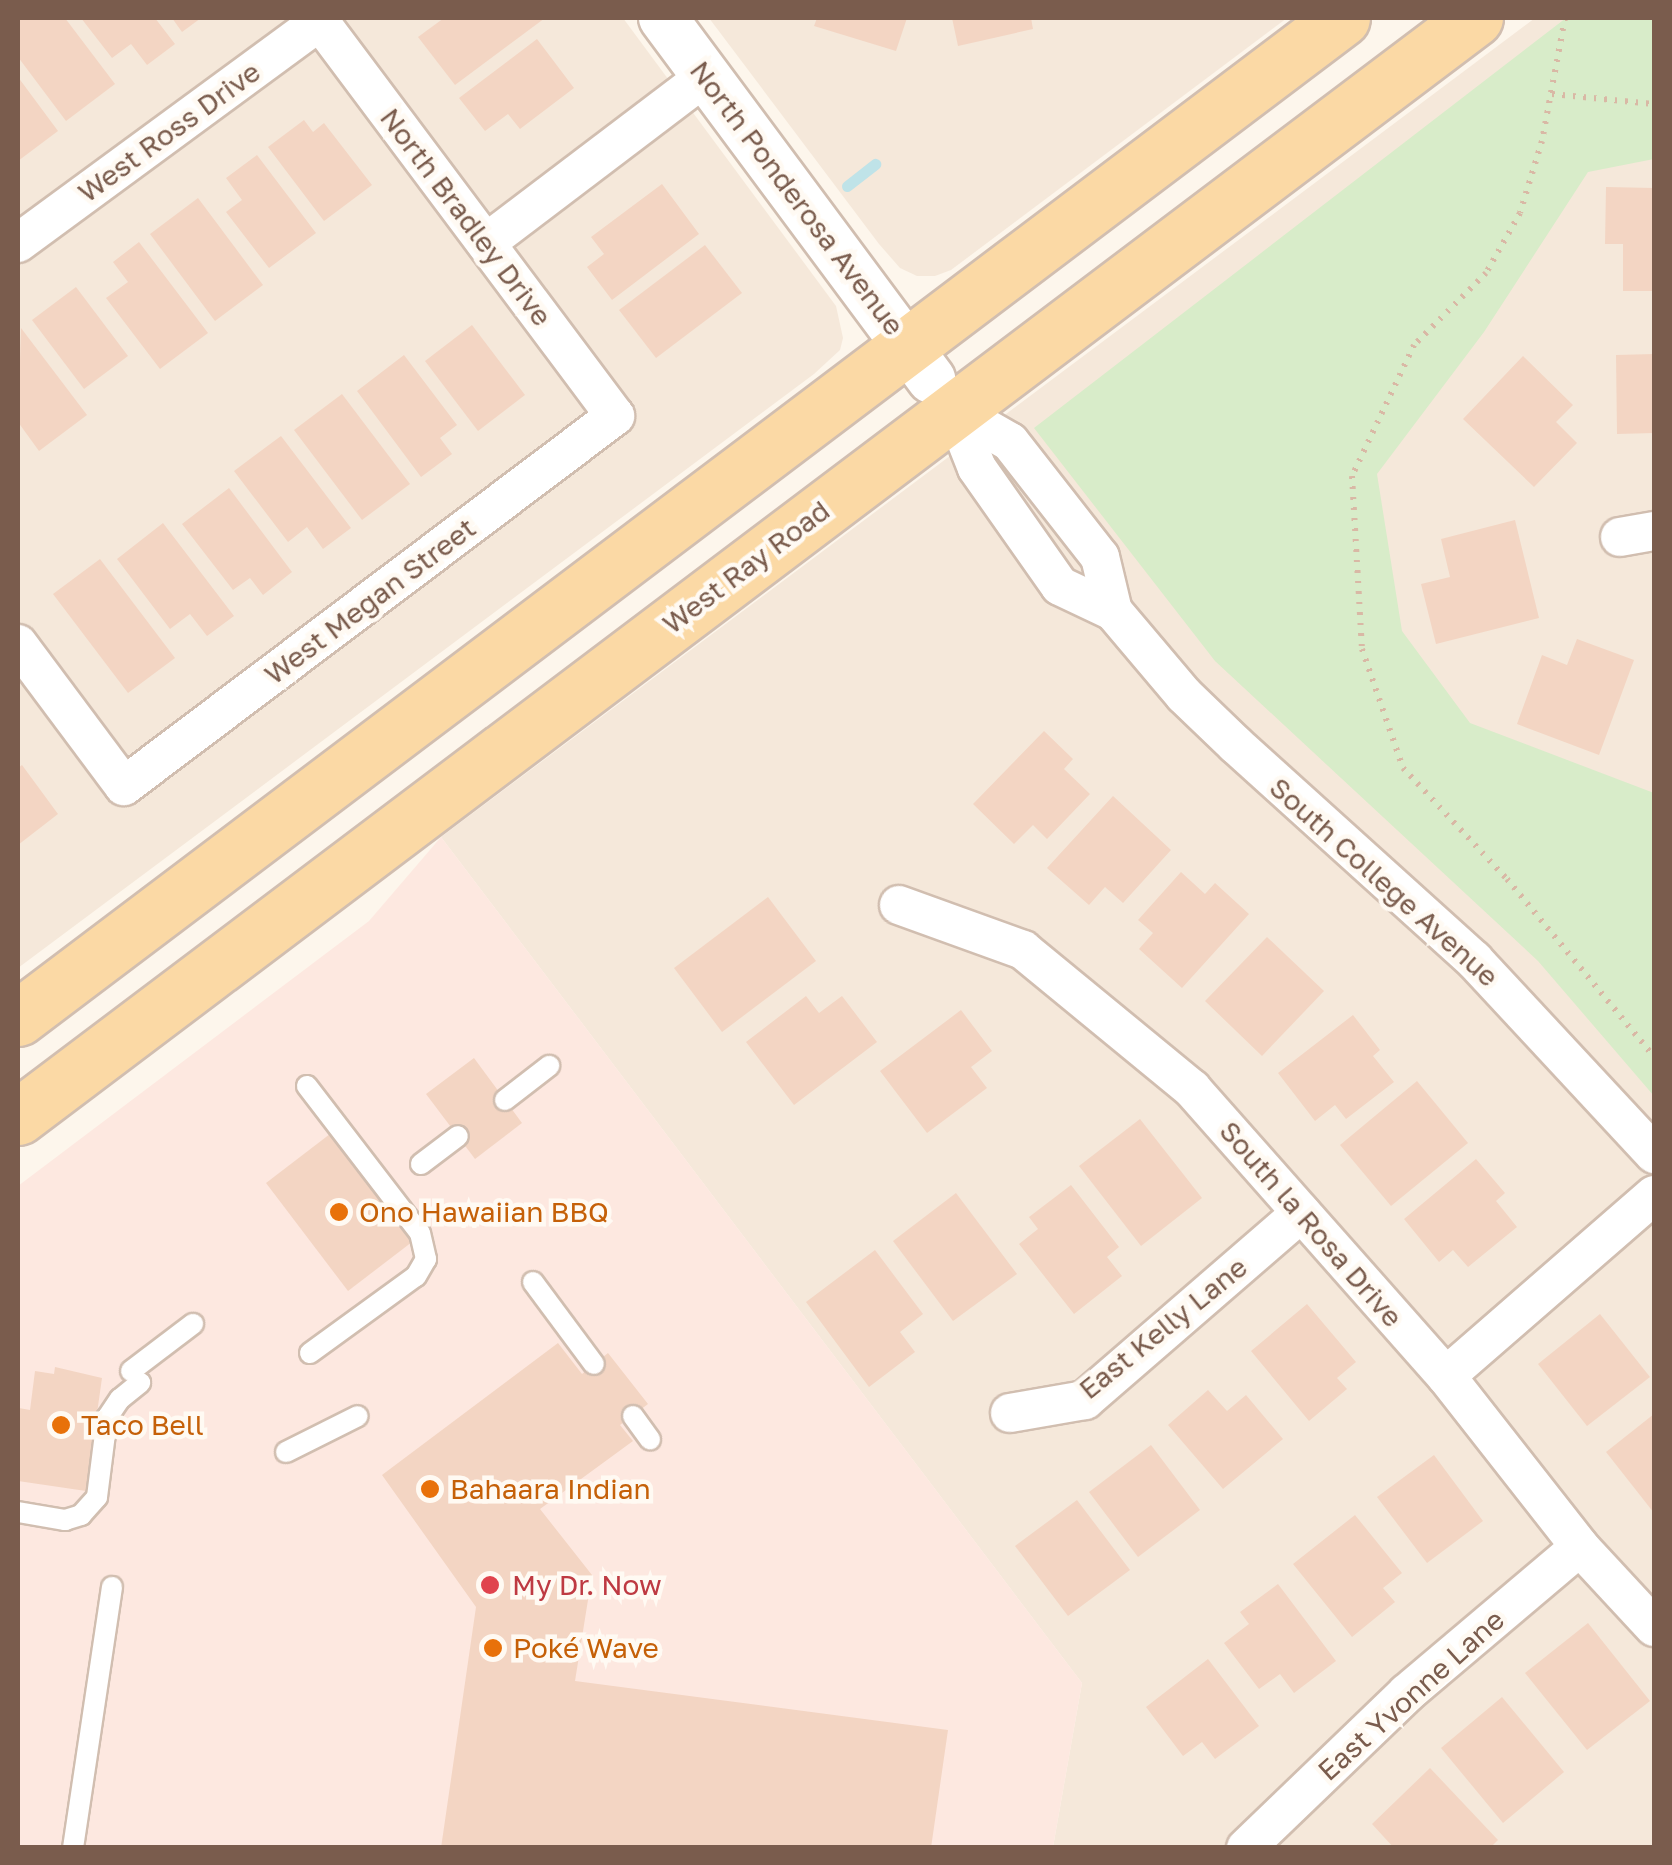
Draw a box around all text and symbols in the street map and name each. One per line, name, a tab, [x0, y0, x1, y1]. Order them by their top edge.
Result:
street label: North Ponderosa Avenue	[683, 54, 911, 342]
street label: West Ross Drive	[71, 55, 267, 209]
street label: North Bradley Drive	[373, 102, 559, 332]
street label: West Ray Road	[656, 493, 836, 641]
street label: West Megan Street	[258, 511, 482, 691]
street label: South College Avenue	[1263, 770, 1505, 994]
street label: South la Rosa Drive	[1213, 1114, 1409, 1334]
place label: Ono Hawaiian BBQ	[359, 1195, 609, 1229]
marker: Ono Hawaiian BBQ	[328, 1201, 350, 1223]
street label: East Kelly Lane	[1072, 1250, 1254, 1406]
place label: Taco Bell	[81, 1408, 204, 1442]
marker: Taco Bell	[50, 1414, 72, 1436]
place label: Bahaara Indian	[450, 1472, 651, 1506]
marker: Bahaara Indian	[419, 1478, 441, 1500]
place label: My Dr. Now	[512, 1568, 662, 1602]
marker: My Dr. Now	[477, 1572, 503, 1598]
street label: East Yvonne Lane	[1311, 1603, 1511, 1787]
place label: Poké Wave	[513, 1631, 659, 1665]
marker: Poké Wave	[482, 1637, 504, 1659]

